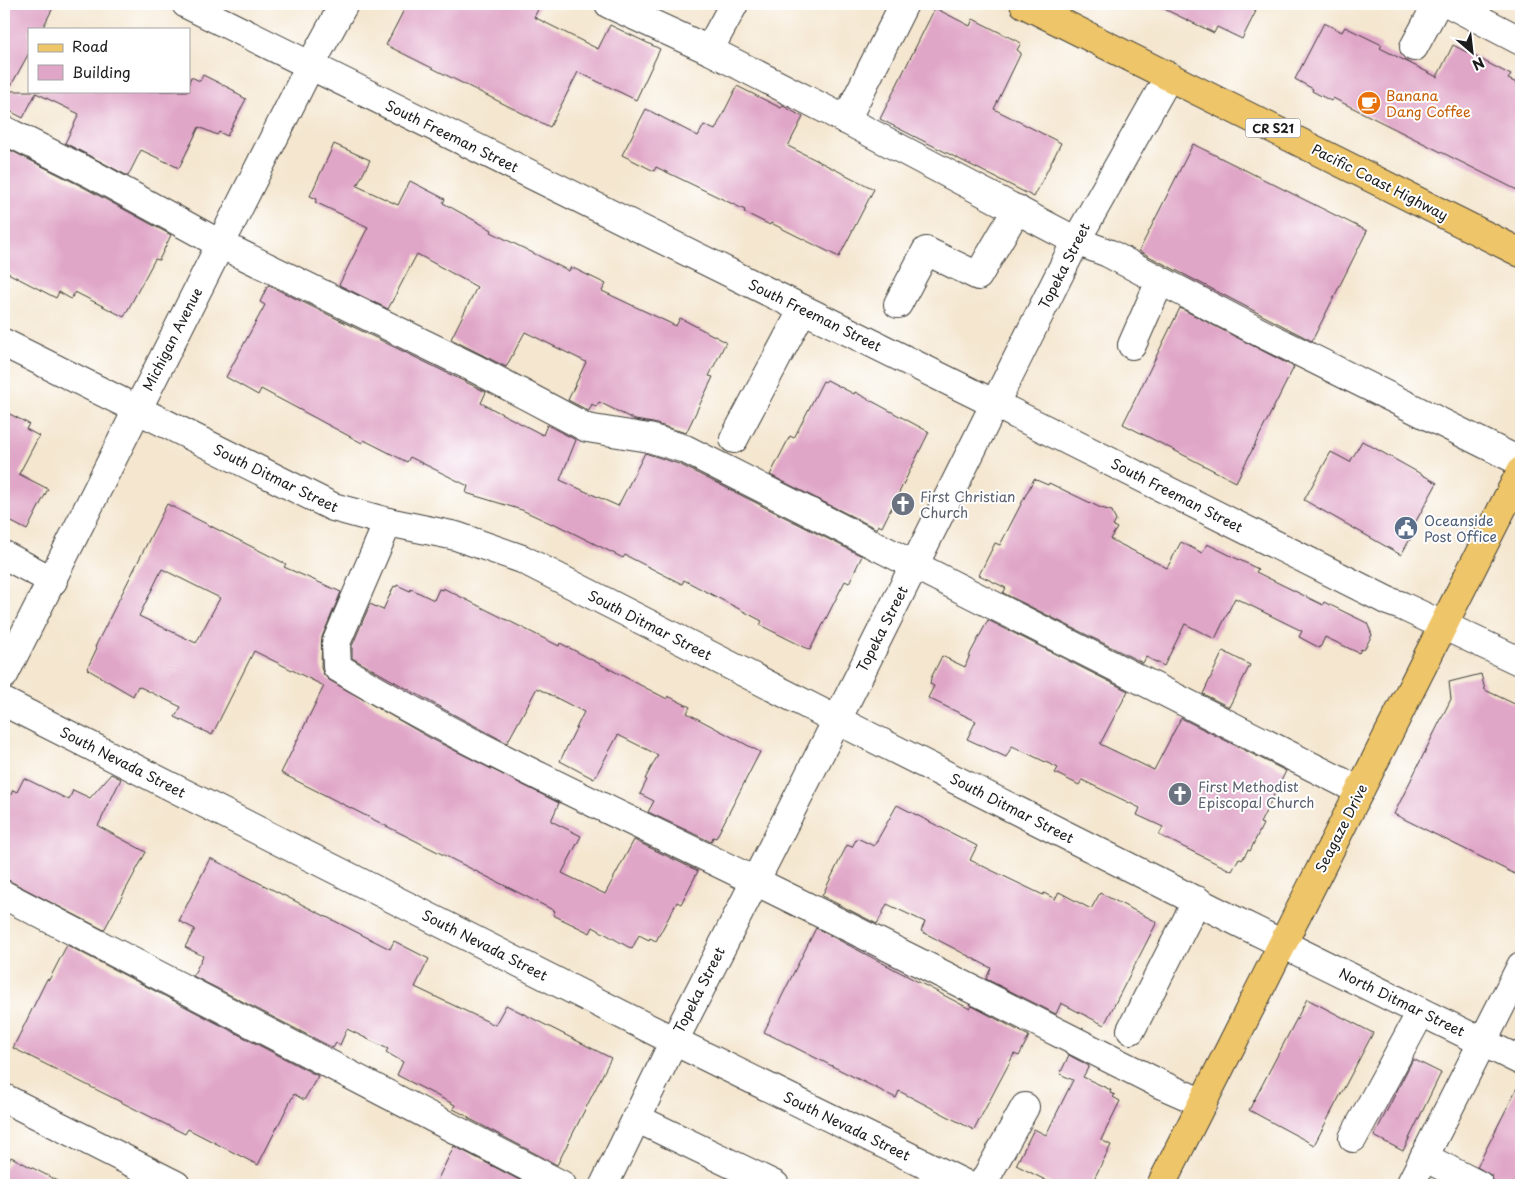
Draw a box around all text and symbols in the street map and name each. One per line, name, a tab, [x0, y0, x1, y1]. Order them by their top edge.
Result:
legend	[28, 28, 190, 92]
north arrow	[1448, 28, 1498, 78]
text: Road	[72, 34, 108, 57]
text: N	[1469, 52, 1488, 76]
text: Building	[72, 60, 131, 83]
place label: Banana Dang Coffee	[1386, 85, 1471, 122]
cafe icon: Banana Dang Coffee	[1356, 90, 1382, 116]
street label: South Freeman Street	[382, 95, 522, 177]
road number: CR S21	[1246, 119, 1300, 138]
street label: Pacific Coast Highway	[1308, 138, 1452, 226]
street label: Topeka Street	[1033, 219, 1095, 313]
street label: South Freeman Street	[745, 274, 885, 356]
street label: Michigan Avenue	[137, 284, 207, 394]
street label: South Ditmar Street	[210, 439, 342, 517]
street label: South Freeman Street	[1107, 453, 1247, 537]
place label: First Christian Church	[920, 486, 1016, 523]
church icon: First Christian Church	[890, 491, 916, 517]
place label: Oceanside Post Office	[1424, 510, 1497, 547]
public building icon: Oceanside Post Office	[1393, 515, 1419, 541]
street label: Topeka Street	[851, 582, 913, 676]
street label: South Ditmar Street	[584, 585, 716, 665]
street label: South Nevada Street	[57, 721, 190, 803]
street label: South Ditmar Street	[946, 768, 1078, 848]
place label: First Methodist Episcopal Church	[1198, 776, 1314, 813]
street label: Seagaze Drive	[1310, 780, 1372, 876]
church icon: First Methodist Episcopal Church	[1167, 781, 1193, 807]
street label: South Nevada Street	[419, 904, 552, 986]
street label: Topeka Street	[668, 943, 730, 1037]
street label: North Ditmar Street	[1336, 962, 1469, 1042]
street label: South Nevada Street	[780, 1086, 914, 1166]

